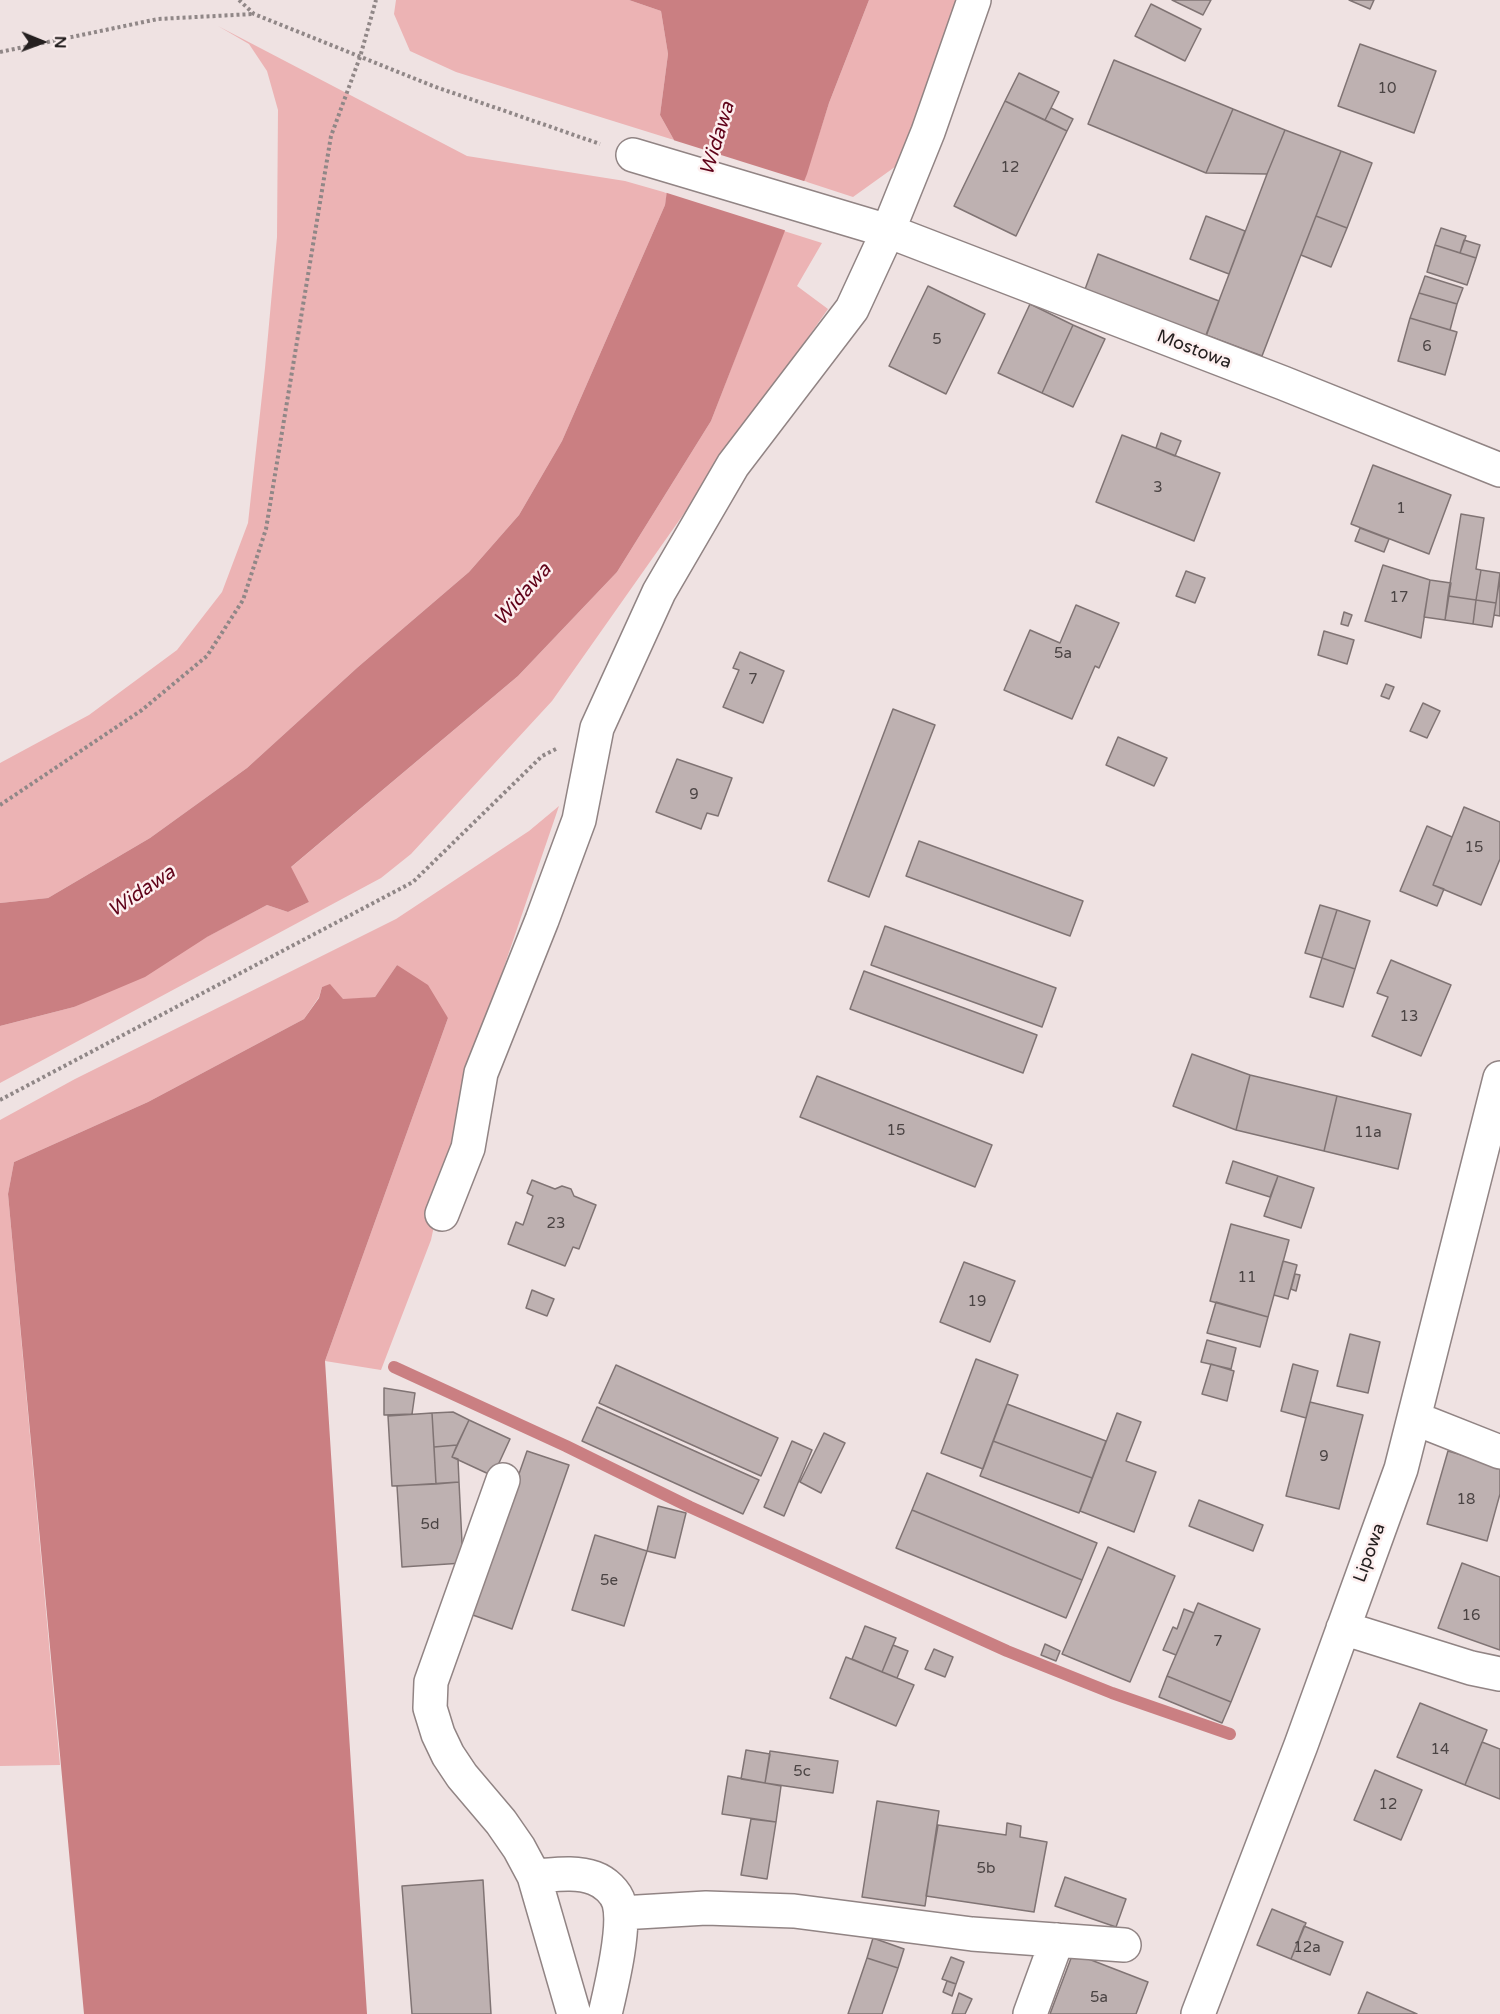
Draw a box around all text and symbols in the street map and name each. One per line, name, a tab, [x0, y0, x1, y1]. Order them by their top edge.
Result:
north arrow	[12, 12, 72, 72]
text: N	[50, 36, 70, 49]
house number: 10	[1378, 80, 1396, 98]
water label: Widawa	[695, 99, 741, 179]
house number: 12	[1001, 159, 1019, 177]
street label: Mostowa	[1153, 326, 1235, 374]
house number: 5	[932, 331, 942, 349]
house number: 6	[1422, 338, 1432, 356]
house number: 3	[1153, 479, 1163, 497]
house number: 1	[1396, 500, 1406, 518]
water label: Widawa	[489, 559, 557, 631]
house number: 17	[1390, 589, 1408, 607]
house number: 5a	[1054, 645, 1072, 663]
house number: 7	[748, 671, 758, 689]
house number: 9	[689, 786, 699, 804]
house number: 15	[1465, 839, 1483, 857]
water label: Widawa	[104, 861, 180, 923]
house number: 13	[1400, 1008, 1418, 1026]
house number: 15	[887, 1122, 905, 1140]
house number: 11a	[1354, 1124, 1382, 1142]
house number: 23	[547, 1215, 565, 1233]
house number: 11	[1238, 1269, 1256, 1287]
house number: 19	[968, 1293, 986, 1311]
house number: 9	[1319, 1448, 1329, 1466]
house number: 18	[1457, 1491, 1475, 1509]
house number: 5d	[421, 1516, 439, 1534]
street label: Lipowa	[1349, 1521, 1391, 1585]
house number: 5e	[600, 1572, 618, 1590]
house number: 16	[1462, 1607, 1480, 1625]
house number: 7	[1213, 1633, 1223, 1651]
house number: 14	[1431, 1741, 1449, 1759]
house number: 5c	[793, 1763, 811, 1781]
house number: 12	[1379, 1796, 1397, 1814]
house number: 5b	[977, 1860, 995, 1878]
house number: 12a	[1293, 1939, 1321, 1957]
house number: 5a	[1090, 1989, 1108, 2007]

